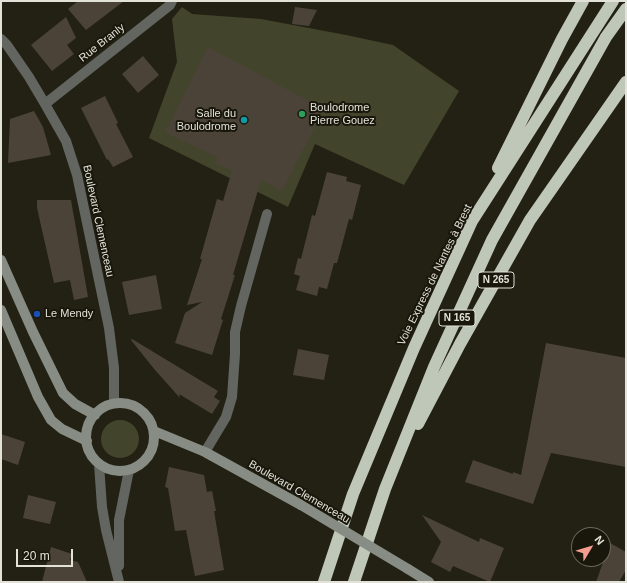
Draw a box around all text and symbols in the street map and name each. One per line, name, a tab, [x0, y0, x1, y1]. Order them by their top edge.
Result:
street label: Rue Branly	[76, 21, 128, 65]
place label: Boulodrome Pierre Gouez	[310, 101, 375, 127]
place label: Salle du Boulodrome	[177, 107, 236, 133]
marker: Boulodrome Pierre Gouez	[297, 109, 307, 119]
marker: Salle du Boulodrome	[239, 115, 249, 125]
street label: Boulevard Clemenceau	[80, 164, 116, 278]
street label: Voie Express de Nantes à Brest	[395, 202, 475, 348]
road number: N 265	[478, 272, 514, 288]
place label: Le Mendy	[45, 307, 93, 321]
marker: Le Mendy	[32, 309, 42, 319]
road number: N 165	[439, 310, 475, 326]
street label: Boulevard Clemenceau	[246, 458, 352, 526]
north arrow	[571, 527, 611, 567]
text: N	[592, 533, 607, 547]
scale bar	[18, 541, 75, 567]
text: 20 m	[23, 549, 50, 563]

